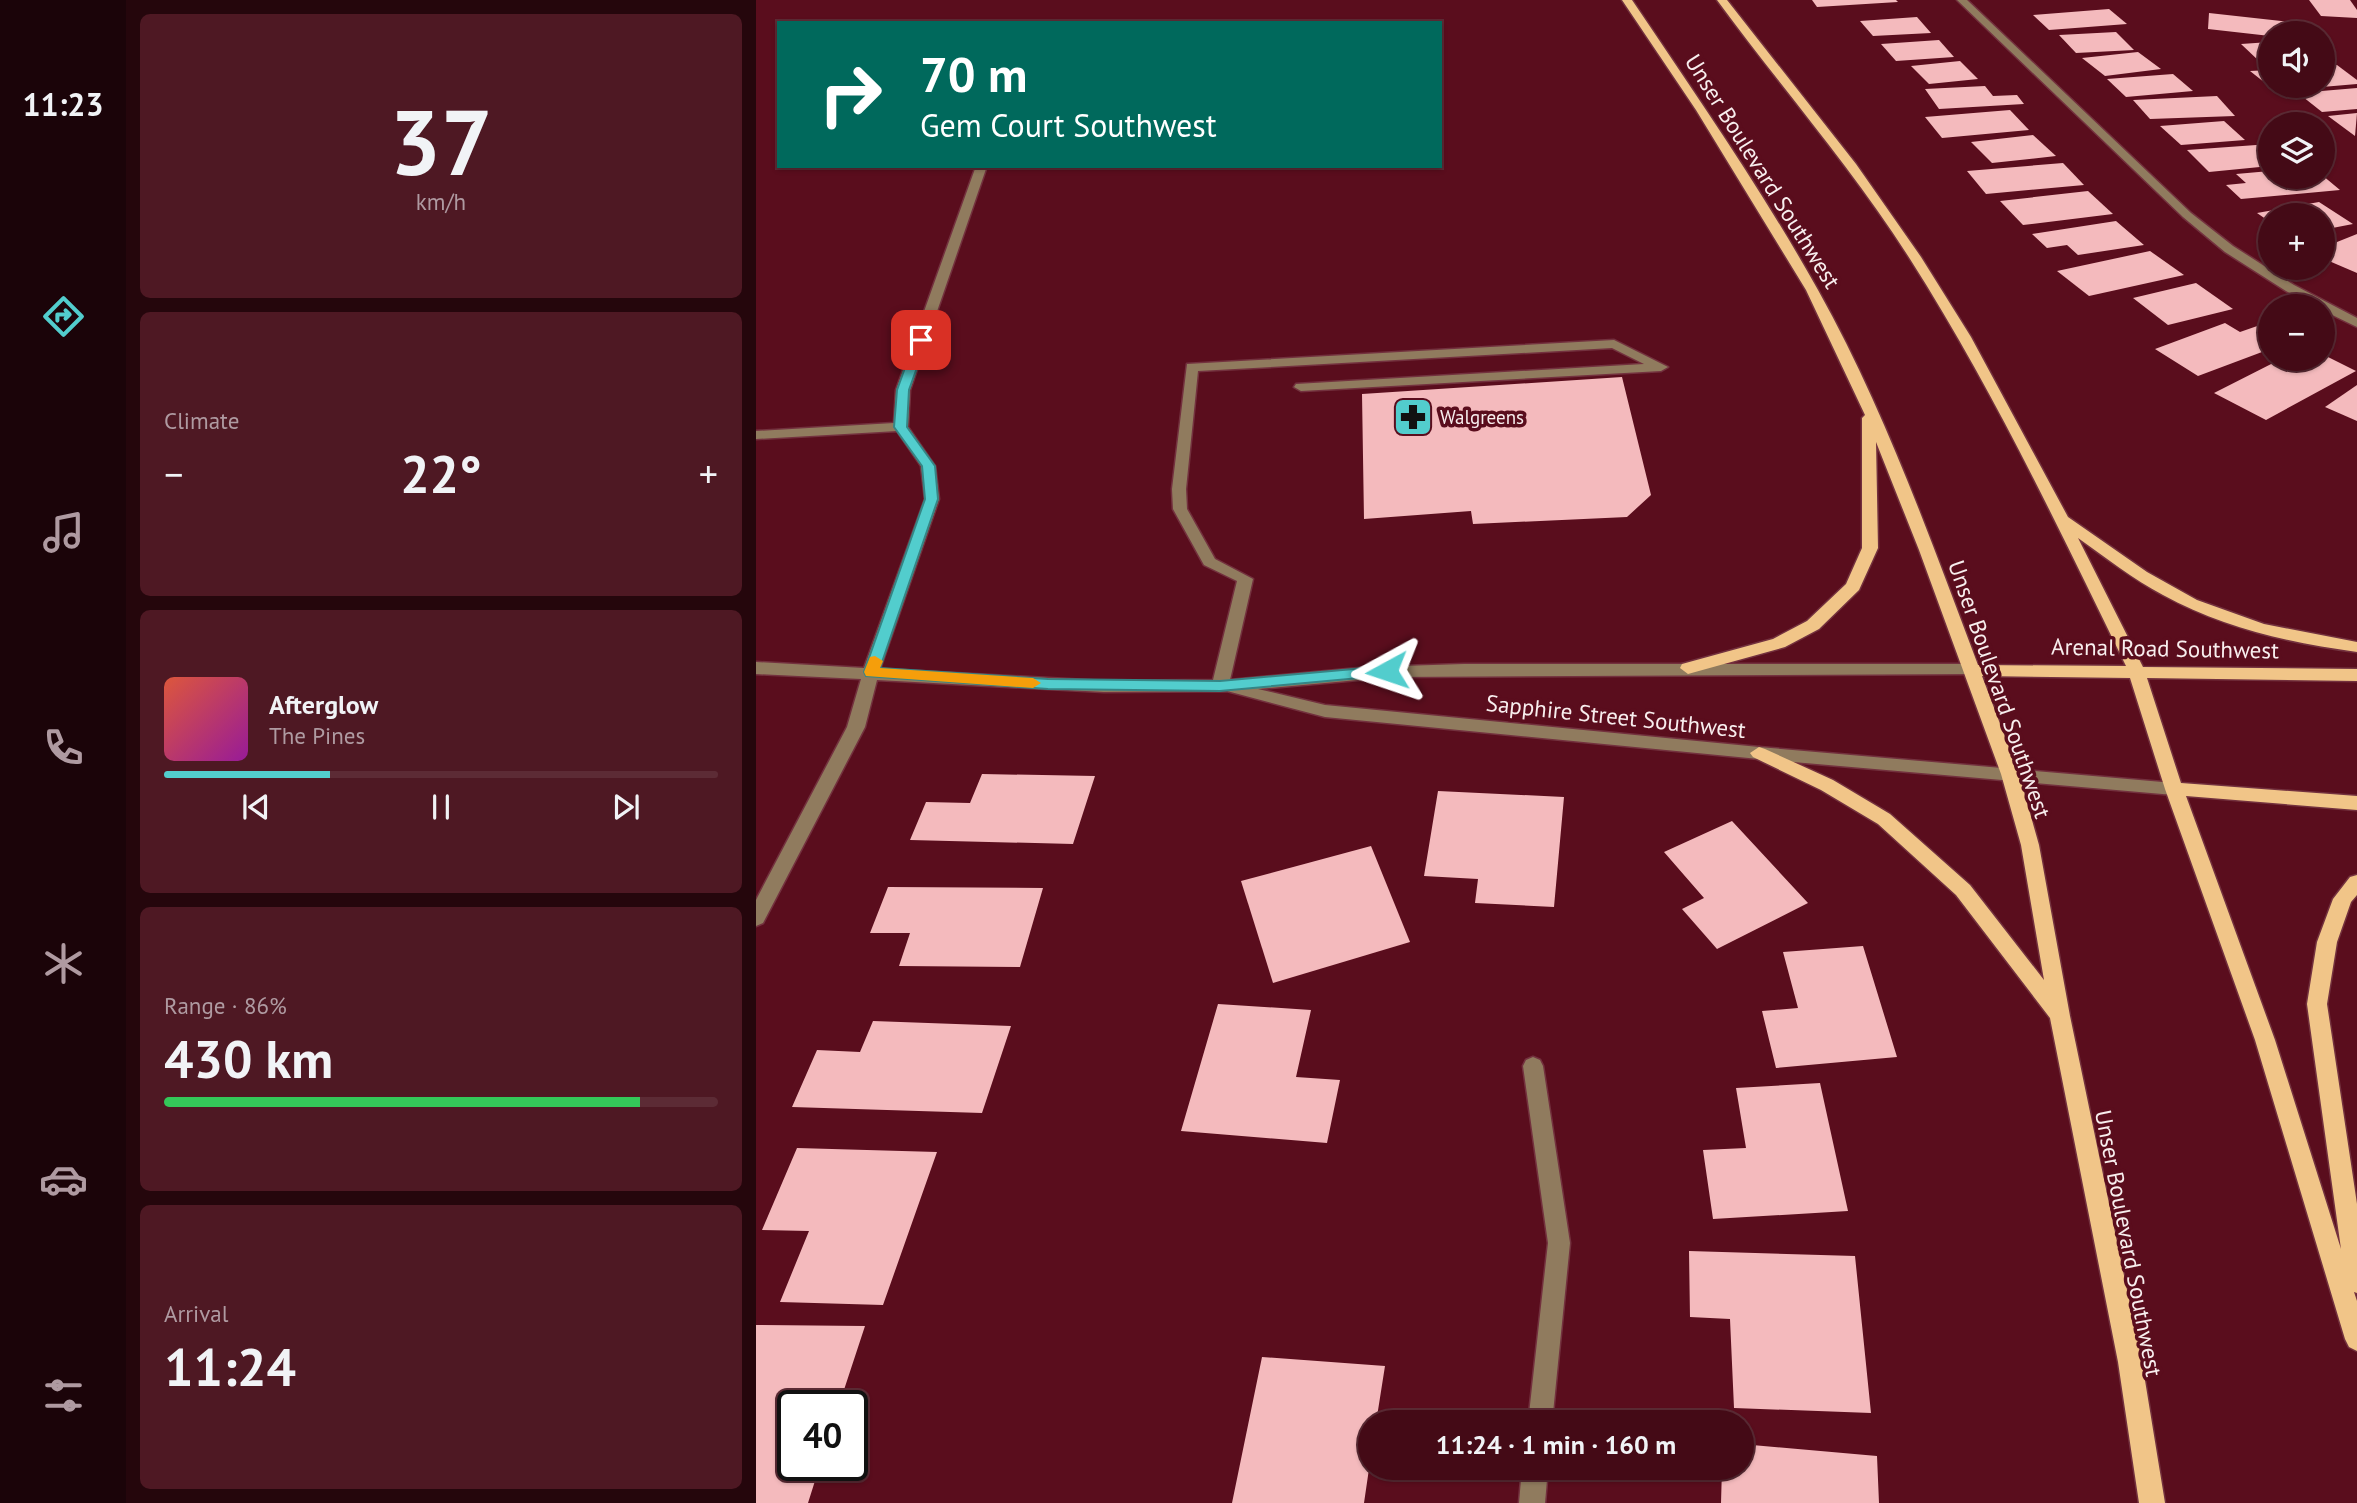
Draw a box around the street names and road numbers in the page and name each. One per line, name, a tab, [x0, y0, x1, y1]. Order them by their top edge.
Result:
street label: Unser Boulevard Southwest	[1679, 48, 1847, 294]
street label: Unser Boulevard Southwest	[1942, 556, 2058, 822]
street label: Arenal Road Southwest	[2051, 632, 2279, 664]
street label: Sapphire Street Southwest	[1485, 688, 1747, 744]
street label: Unser Boulevard Southwest	[2089, 1107, 2169, 1379]

